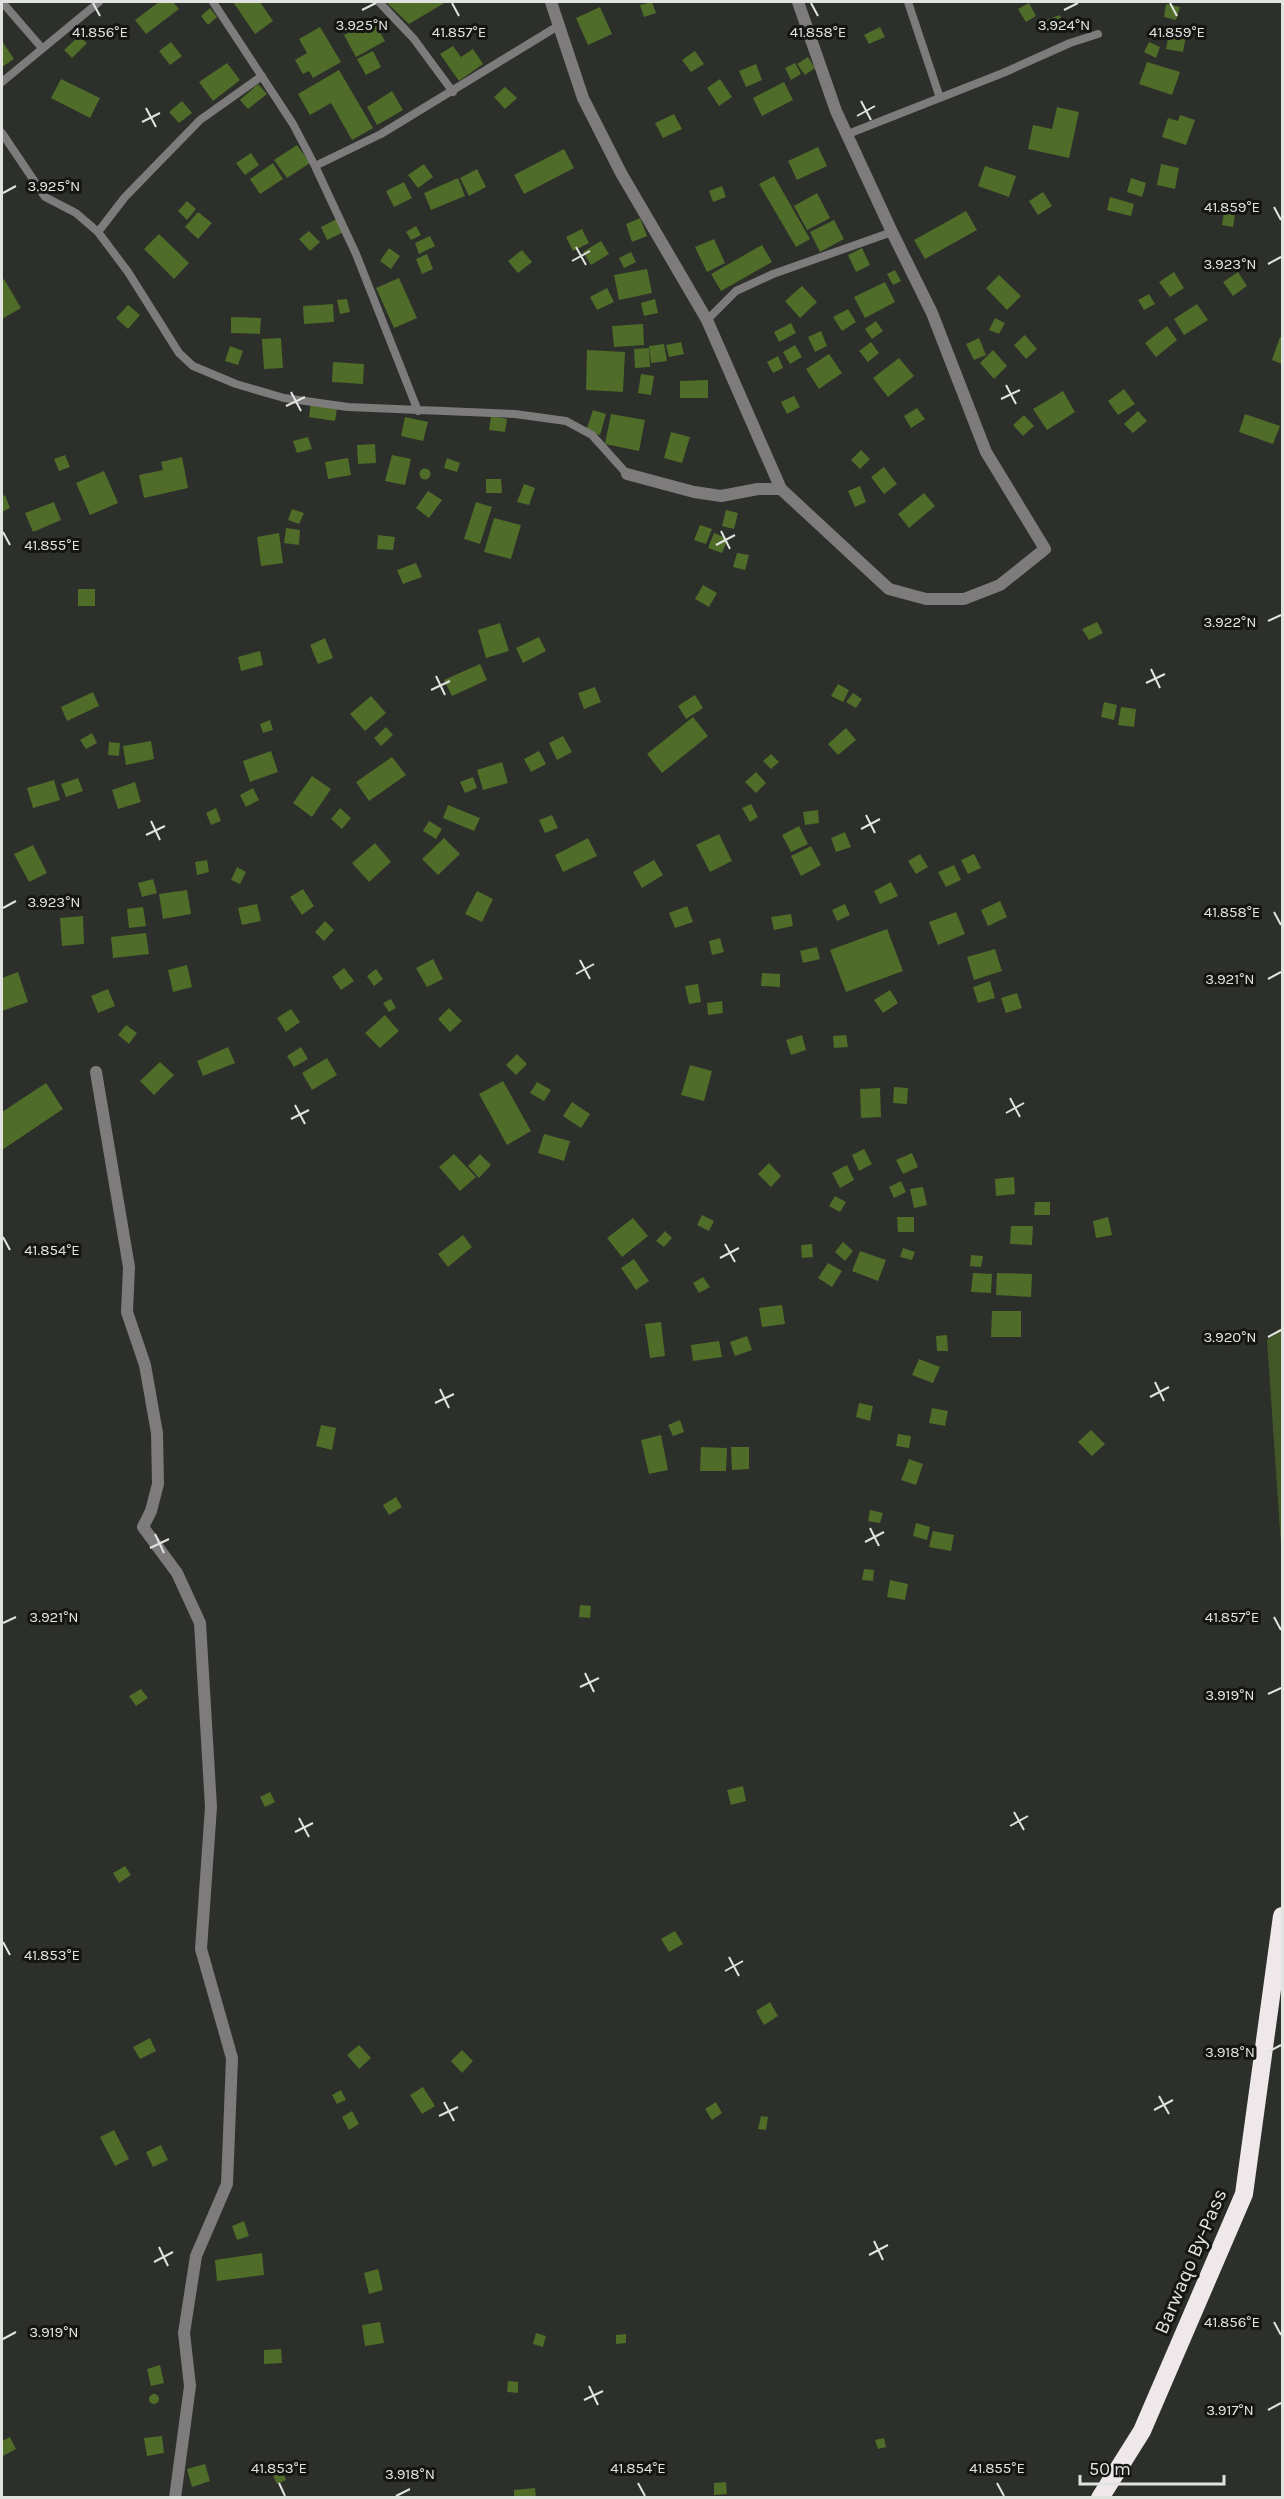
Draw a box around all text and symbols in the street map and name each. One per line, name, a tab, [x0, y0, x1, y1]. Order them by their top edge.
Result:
text: 3.925°N	[336, 16, 388, 34]
text: 3.924°N	[1038, 16, 1090, 34]
text: 41.856°E	[72, 23, 128, 41]
text: 41.857°E	[432, 23, 486, 41]
text: 41.858°E	[790, 23, 846, 41]
text: 41.859°E	[1149, 23, 1205, 41]
text: 3.925°N	[28, 177, 80, 195]
text: 41.859°E	[1204, 198, 1260, 216]
text: 3.923°N	[1203, 255, 1257, 273]
text: 41.855°E	[24, 536, 80, 554]
text: 3.922°N	[1204, 613, 1257, 631]
text: 3.923°N	[27, 893, 81, 911]
text: 41.858°E	[1204, 903, 1260, 921]
text: 3.921°N	[1205, 970, 1255, 988]
text: 41.854°E	[24, 1241, 80, 1259]
text: 3.920°N	[1203, 1328, 1257, 1346]
text: 3.921°N	[29, 1608, 79, 1626]
text: 41.857°E	[1205, 1608, 1259, 1626]
text: 3.919°N	[1205, 1686, 1255, 1704]
text: 41.853°E	[24, 1946, 80, 1964]
text: 3.918°N	[1205, 2043, 1255, 2061]
street label: Barwaqo By-Pass	[1150, 2185, 1231, 2337]
text: 41.856°E	[1204, 2313, 1260, 2331]
text: 3.919°N	[29, 2323, 79, 2341]
text: 3.917°N	[1206, 2401, 1254, 2419]
scale bar	[1080, 2448, 1224, 2486]
text: 50 m	[1089, 2458, 1131, 2480]
text: 41.853°E	[251, 2459, 307, 2477]
text: 41.854°E	[610, 2459, 666, 2477]
text: 41.855°E	[969, 2459, 1025, 2477]
text: 3.918°N	[385, 2465, 435, 2483]

